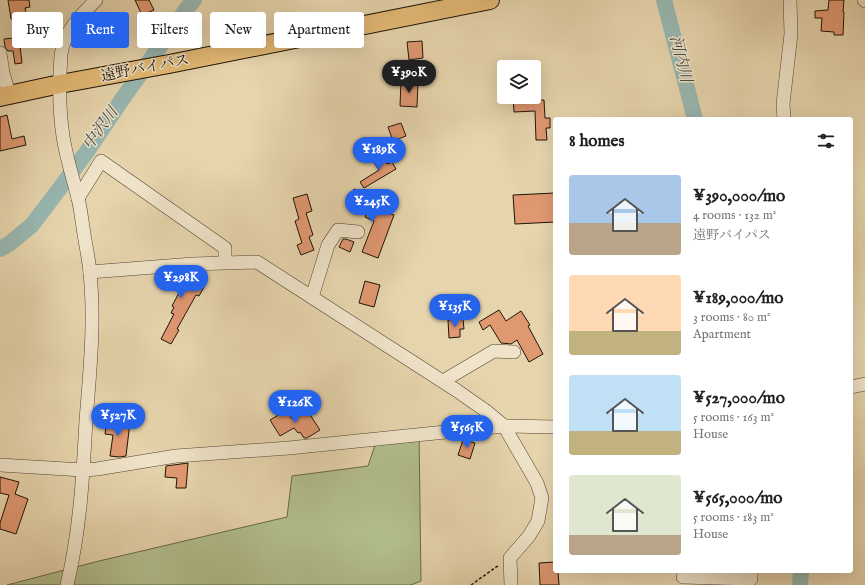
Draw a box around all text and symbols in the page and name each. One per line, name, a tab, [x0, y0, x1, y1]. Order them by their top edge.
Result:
chip: Buy	[12, 12, 63, 48]
chip: Rent	[71, 12, 129, 48]
chip: Filters	[137, 12, 202, 48]
chip: New	[210, 12, 266, 48]
chip: Apartment	[274, 12, 364, 48]
water label: 河内川	[664, 33, 696, 87]
street label: 遠野バイパス	[99, 50, 191, 86]
pin: ¥390K	[381, 60, 437, 94]
map controls	[497, 60, 541, 104]
button: layers	[497, 60, 541, 104]
text: ¥390K	[391, 64, 427, 81]
water label: 中沢川	[79, 102, 124, 154]
icon: filters	[815, 130, 837, 152]
text: 8 homes	[569, 131, 624, 152]
pin: ¥189K	[351, 137, 407, 171]
text: ¥189K	[362, 141, 396, 158]
text: ¥390,000/mo	[693, 186, 785, 207]
pin: ¥245K	[344, 189, 400, 223]
icon: home	[601, 191, 649, 239]
text: ¥245K	[354, 193, 390, 210]
text: 4 rooms · 132 m²	[693, 207, 776, 224]
text: 遠野バイパス	[693, 227, 771, 244]
pin: ¥298K	[153, 265, 209, 299]
text: ¥298K	[163, 269, 199, 286]
text: ¥189,000/mo	[693, 288, 783, 309]
icon: home	[601, 291, 649, 339]
pin: ¥135K	[427, 294, 483, 328]
text: ¥135K	[438, 298, 472, 315]
text: 3 rooms · 80 m²	[693, 309, 771, 326]
text: Apartment	[693, 326, 751, 343]
text: ¥527,000/mo	[693, 388, 785, 409]
pin: ¥126K	[267, 390, 323, 424]
icon: home	[601, 391, 649, 439]
text: ¥126K	[277, 394, 313, 411]
pin: ¥527K	[90, 403, 146, 437]
text: ¥527K	[100, 407, 136, 424]
text: 5 rooms · 163 m²	[693, 409, 774, 426]
pin: ¥565K	[439, 415, 495, 449]
text: ¥565K	[450, 419, 484, 436]
text: House	[693, 426, 728, 443]
text: ¥565,000/mo	[693, 488, 782, 509]
icon: home	[601, 491, 649, 539]
text: 5 rooms · 183 m²	[693, 509, 774, 526]
text: House	[693, 526, 728, 543]

